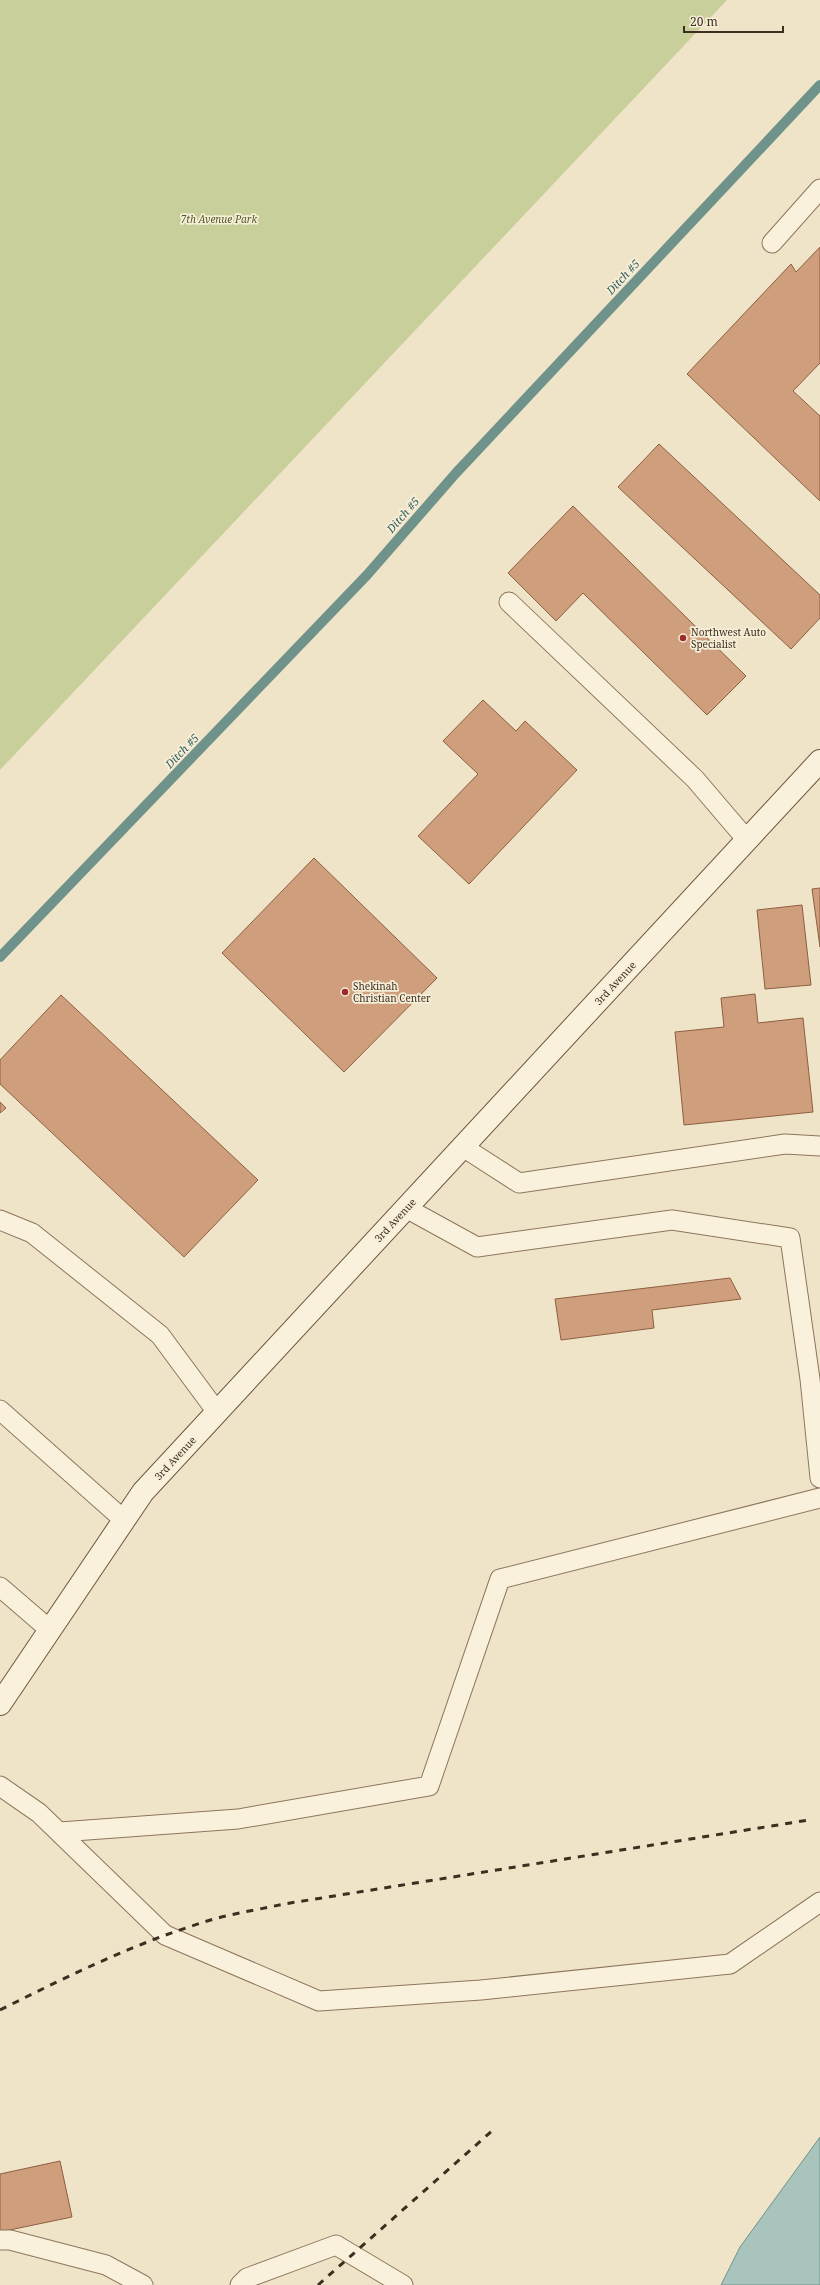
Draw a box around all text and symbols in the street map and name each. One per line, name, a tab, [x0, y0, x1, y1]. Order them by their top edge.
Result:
scale bar	[684, 8, 783, 34]
text: 20 m	[690, 13, 718, 30]
park label: 7th Avenue Park	[181, 212, 258, 226]
water label: Ditch #5	[602, 256, 643, 298]
water label: Ditch #5	[382, 494, 422, 536]
place label: Northwest Auto Specialist	[691, 625, 766, 651]
marker: Northwest Auto Specialist	[678, 633, 688, 643]
water label: Ditch #5	[161, 730, 202, 772]
street label: 3rd Avenue	[591, 958, 639, 1008]
place label: Shekinah Christian Center	[353, 979, 431, 1005]
marker: Shekinah Christian Center	[340, 987, 350, 997]
street label: 3rd Avenue	[371, 1195, 419, 1245]
street label: 3rd Avenue	[151, 1433, 199, 1483]

